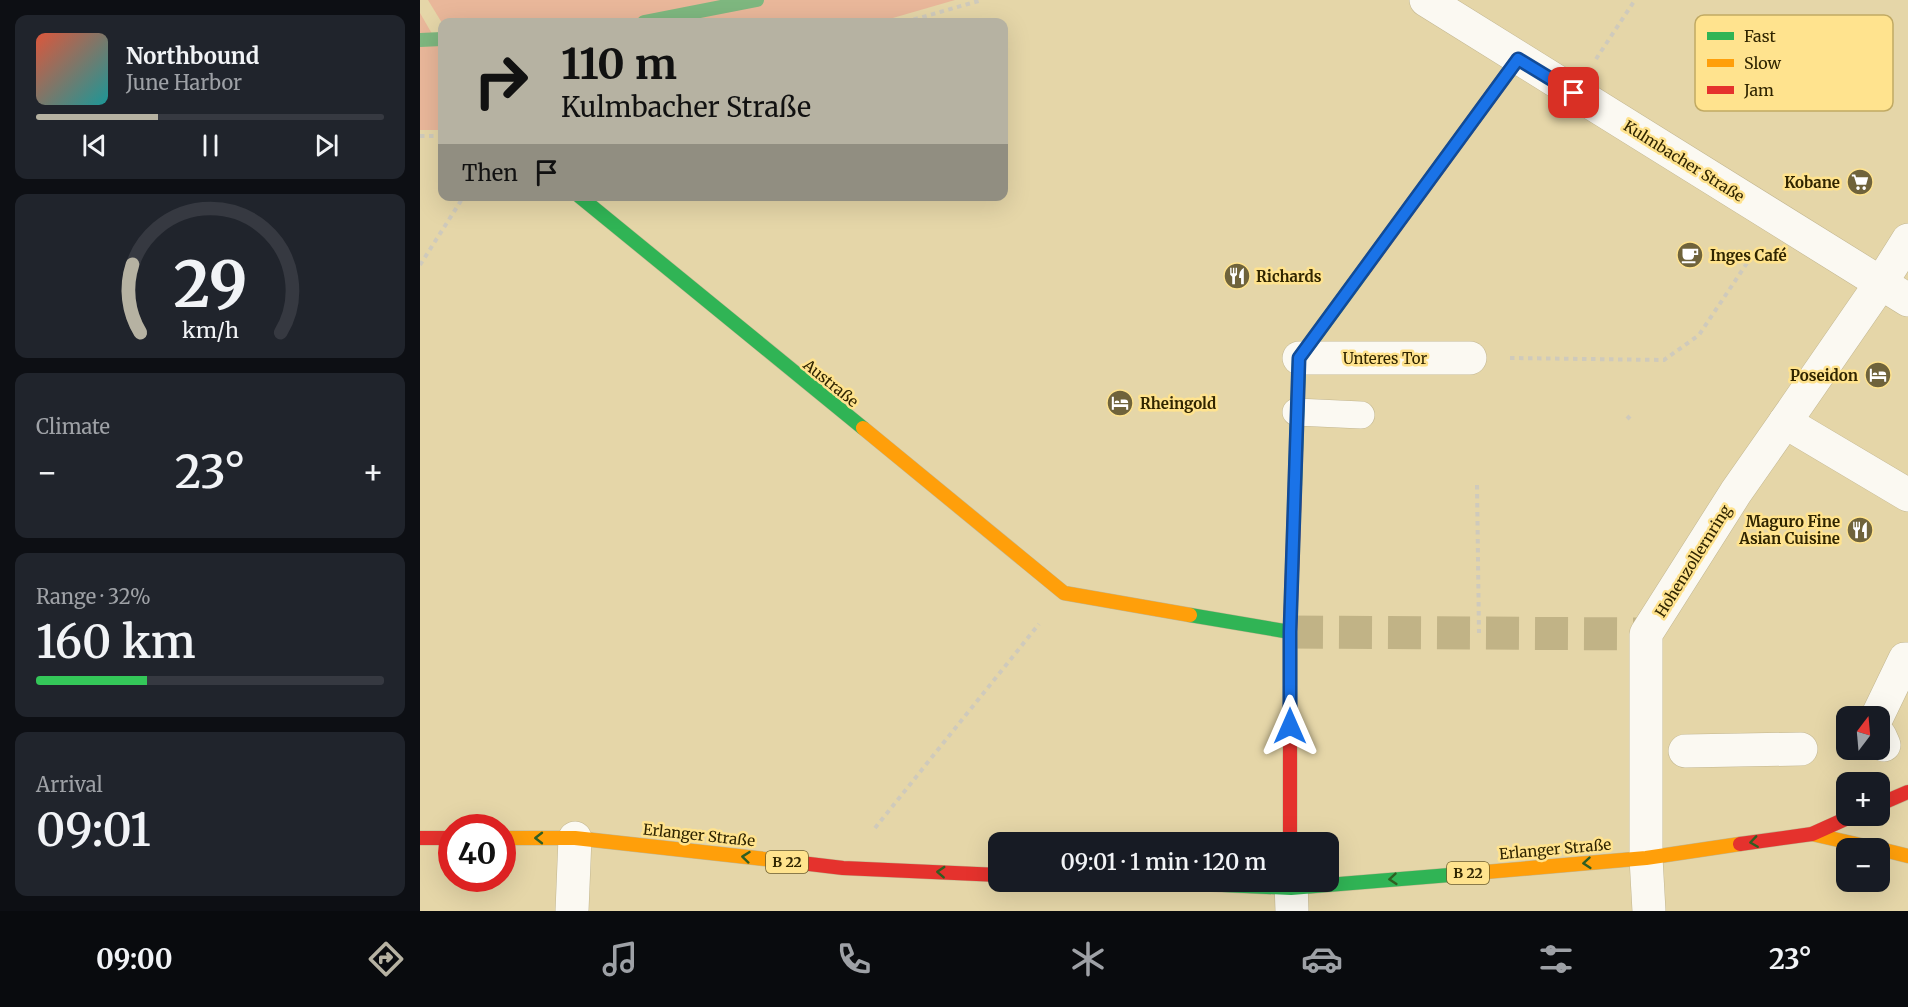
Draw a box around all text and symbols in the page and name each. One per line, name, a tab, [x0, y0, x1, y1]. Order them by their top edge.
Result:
legend	[1695, 15, 1893, 111]
text: Fast	[1744, 26, 1777, 46]
text: 110 m	[561, 38, 677, 90]
text: Northbound	[126, 42, 259, 70]
icon: right	[462, 42, 540, 120]
text: Slow	[1744, 53, 1782, 73]
pin	[1548, 67, 1599, 118]
text: June Harbor	[126, 70, 242, 95]
icon: arrive	[1557, 76, 1590, 109]
text: Jam	[1743, 80, 1774, 100]
text: Kulmbacher Straße	[561, 90, 811, 124]
street label: Kulmbacher Straße	[1620, 116, 1748, 206]
icon: previous	[78, 129, 111, 162]
icon: pause	[194, 129, 227, 162]
icon: next	[310, 129, 343, 162]
icon: arrive	[530, 156, 563, 189]
text: Then	[462, 159, 518, 187]
supermarket icon: Kobane	[1845, 167, 1875, 197]
place label: Kobane	[1784, 173, 1840, 192]
cafe icon: Inges Café	[1675, 240, 1705, 270]
text: 29	[173, 246, 247, 324]
place label: Inges Café	[1710, 246, 1787, 265]
restaurant icon: Richards	[1222, 261, 1252, 291]
place label: Richards	[1256, 267, 1322, 286]
text: km/h	[182, 318, 238, 345]
street label: Unteres Tor	[1343, 349, 1427, 368]
street label: Austraße	[799, 354, 863, 411]
hotel icon: Poseidon	[1863, 360, 1893, 390]
place label: Poseidon	[1790, 366, 1858, 385]
hotel icon: Rheingold	[1105, 388, 1135, 418]
place label: Rheingold	[1140, 394, 1216, 413]
text: Climate	[36, 414, 110, 439]
text: 23°	[175, 444, 245, 500]
text: −	[36, 452, 58, 493]
text: +	[362, 452, 384, 493]
street label: Hohenzollernring	[1651, 501, 1735, 621]
place label: Maguro Fine Asian Cuisine	[1738, 512, 1840, 548]
restaurant icon: Maguro Fine Asian Cuisine	[1845, 515, 1875, 545]
text: Range · 32%	[36, 584, 151, 609]
text: 160 km	[36, 614, 196, 670]
position arrow	[1258, 694, 1322, 758]
north arrow	[1836, 706, 1890, 760]
map controls	[1836, 706, 1890, 892]
text: Arrival	[36, 772, 103, 797]
button: +	[1836, 772, 1890, 826]
text: 09:01	[36, 802, 151, 858]
speed limit sign: 40	[438, 814, 516, 892]
street label: Erlanger Straße	[642, 820, 756, 850]
one-way arrow	[534, 832, 543, 844]
street label: Erlanger Straße	[1498, 835, 1612, 863]
one-way arrow	[1750, 836, 1759, 848]
button: −	[1836, 838, 1890, 892]
text: 09:01 · 1 min · 120 m	[1061, 848, 1266, 876]
one-way arrow	[742, 851, 751, 864]
road number: B 22	[766, 851, 808, 873]
one-way arrow	[1583, 856, 1592, 869]
road number: B 22	[1447, 862, 1489, 884]
one-way arrow	[936, 866, 945, 879]
one-way arrow	[1388, 872, 1398, 885]
icon: directions	[365, 938, 407, 980]
icon: music	[599, 938, 641, 980]
icon: phone	[833, 938, 875, 980]
icon: climate	[1067, 938, 1109, 980]
icon: car	[1301, 938, 1343, 980]
icon: filters	[1535, 938, 1577, 980]
text: 09:00	[96, 942, 173, 976]
text: 23°	[1769, 942, 1812, 976]

